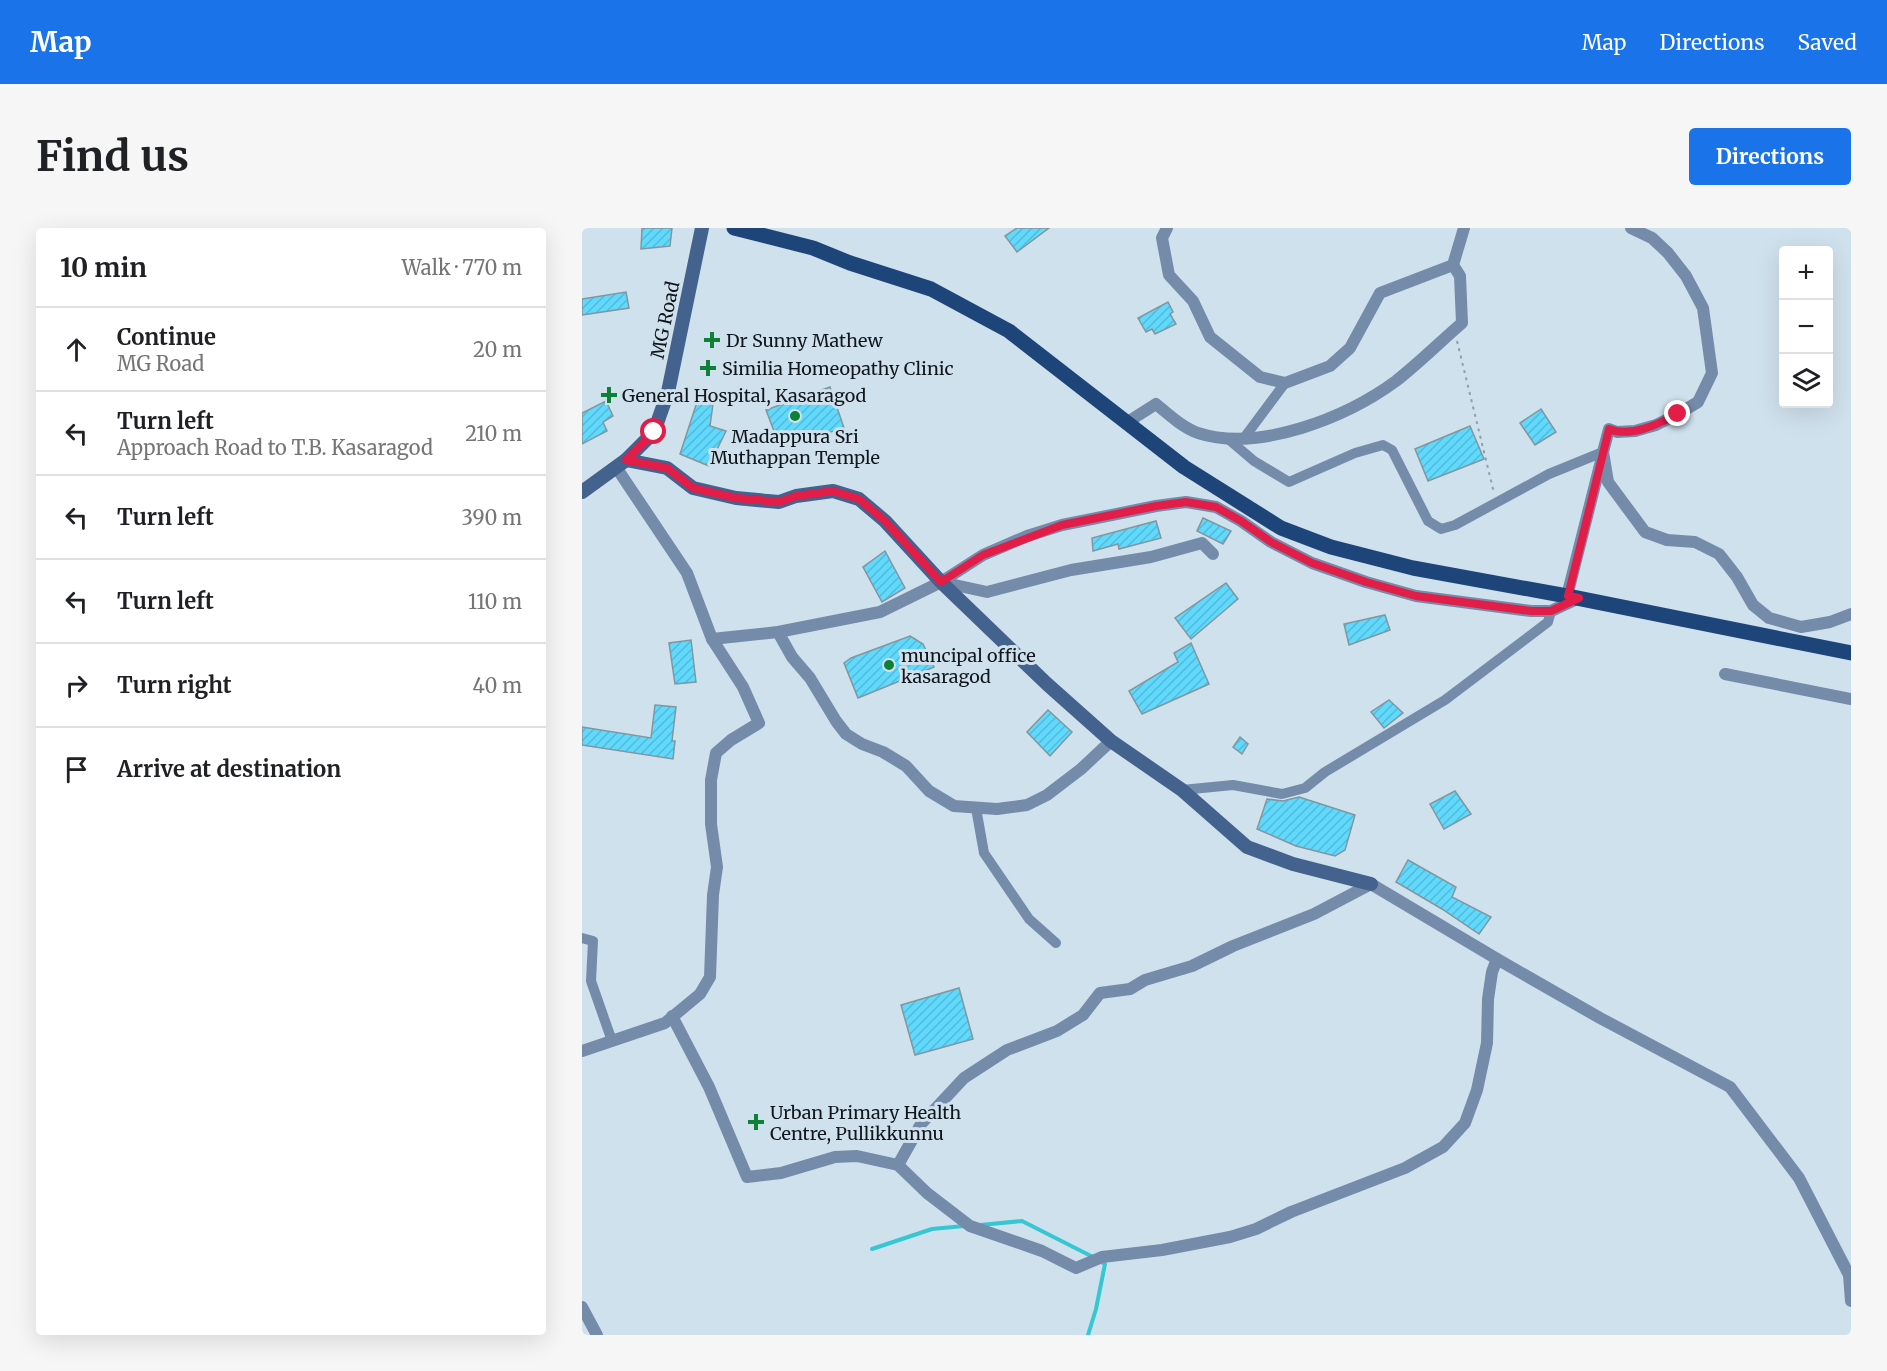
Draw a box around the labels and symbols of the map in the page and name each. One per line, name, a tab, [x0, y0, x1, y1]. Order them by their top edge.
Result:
street label: MG Road	[646, 279, 684, 361]
place label: Dr Sunny Mathew	[726, 329, 883, 352]
marker: Dr Sunny Mathew	[703, 331, 721, 349]
place label: Similia Homeopathy Clinic	[722, 357, 954, 380]
marker: Similia Homeopathy Clinic	[699, 359, 717, 377]
place label: General Hospital, Kasaragod	[622, 384, 867, 407]
marker: General Hospital, Kasaragod	[600, 386, 618, 404]
route end	[1664, 400, 1690, 426]
marker: Madappura Sri Muthappan Temple	[788, 409, 802, 423]
route start	[640, 418, 666, 444]
place label: Madappura Sri Muthappan Temple	[710, 425, 880, 469]
place label: muncipal office kasaragod	[901, 644, 1036, 688]
marker: muncipal office kasaragod	[882, 658, 896, 672]
place label: Urban Primary Health Centre, Pullikkunnu	[770, 1101, 961, 1145]
marker: Urban Primary Health Centre, Pullikkunnu	[747, 1113, 765, 1131]

